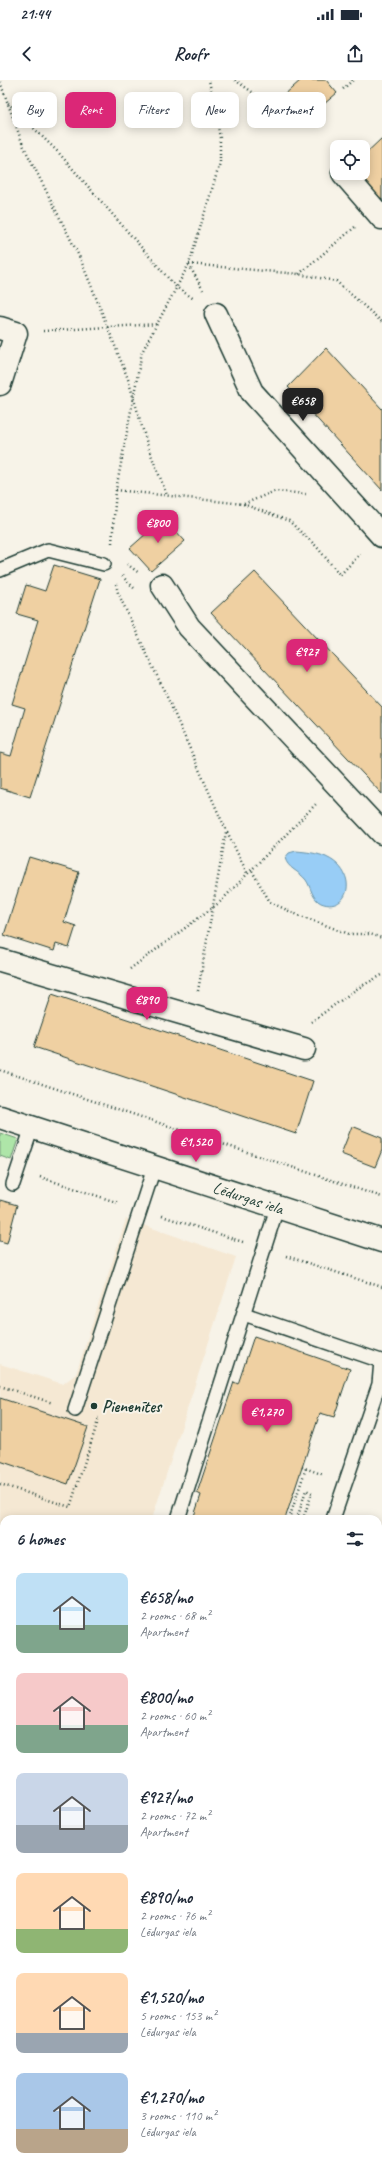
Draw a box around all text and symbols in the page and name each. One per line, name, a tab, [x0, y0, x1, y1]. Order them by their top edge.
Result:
text: 21:44	[20, 5, 50, 24]
icon: back	[16, 43, 38, 65]
text: Roofr	[174, 43, 208, 65]
icon: share	[344, 43, 366, 65]
chip: Buy	[12, 92, 57, 128]
chip: Rent	[65, 92, 116, 128]
chip: Filters	[124, 92, 183, 128]
chip: New	[191, 92, 239, 128]
chip: Apartment	[247, 92, 326, 128]
map controls	[330, 140, 370, 180]
button: locate	[330, 140, 370, 180]
pin: €658	[279, 388, 327, 422]
text: €658	[291, 393, 315, 409]
pin: €800	[134, 510, 182, 544]
text: €800	[146, 515, 170, 531]
pin: €927	[283, 639, 331, 673]
text: €927	[295, 644, 319, 660]
pin: €890	[123, 987, 171, 1021]
text: €890	[135, 992, 159, 1008]
pin: €1,520	[163, 1129, 229, 1163]
text: €1,520	[180, 1134, 212, 1150]
street label: Lēdurgas iela	[210, 1177, 287, 1220]
place label: Pienenītes	[102, 1396, 163, 1417]
pin: €1,270	[234, 1399, 300, 1433]
marker: Pienenītes	[89, 1401, 99, 1411]
text: €1,270	[251, 1404, 283, 1420]
icon: filters	[344, 1528, 366, 1550]
text: 6 homes	[16, 1529, 64, 1550]
text: €658/mo	[140, 1587, 192, 1608]
icon: home	[48, 1589, 96, 1637]
text: 2 rooms · 68 m²	[140, 1608, 210, 1624]
text: Apartment	[140, 1624, 188, 1640]
text: €800/mo	[140, 1687, 192, 1708]
icon: home	[48, 1689, 96, 1737]
text: 2 rooms · 60 m²	[140, 1708, 210, 1724]
text: Apartment	[140, 1724, 188, 1740]
text: €927/mo	[140, 1787, 192, 1808]
icon: home	[48, 1789, 96, 1837]
text: 2 rooms · 72 m²	[140, 1808, 210, 1824]
text: Apartment	[140, 1824, 188, 1840]
text: €890/mo	[140, 1887, 192, 1908]
icon: home	[48, 1889, 96, 1937]
text: 2 rooms · 76 m²	[140, 1908, 210, 1924]
text: Lēdurgas iela	[140, 1924, 196, 1940]
text: €1,520/mo	[140, 1987, 203, 2008]
icon: home	[48, 1989, 96, 2037]
text: 5 rooms · 153 m²	[140, 2008, 216, 2024]
text: Lēdurgas iela	[140, 2024, 196, 2040]
text: €1,270/mo	[140, 2087, 203, 2108]
icon: home	[48, 2089, 96, 2137]
text: 3 rooms · 110 m²	[140, 2108, 216, 2124]
text: Lēdurgas iela	[140, 2124, 196, 2140]

